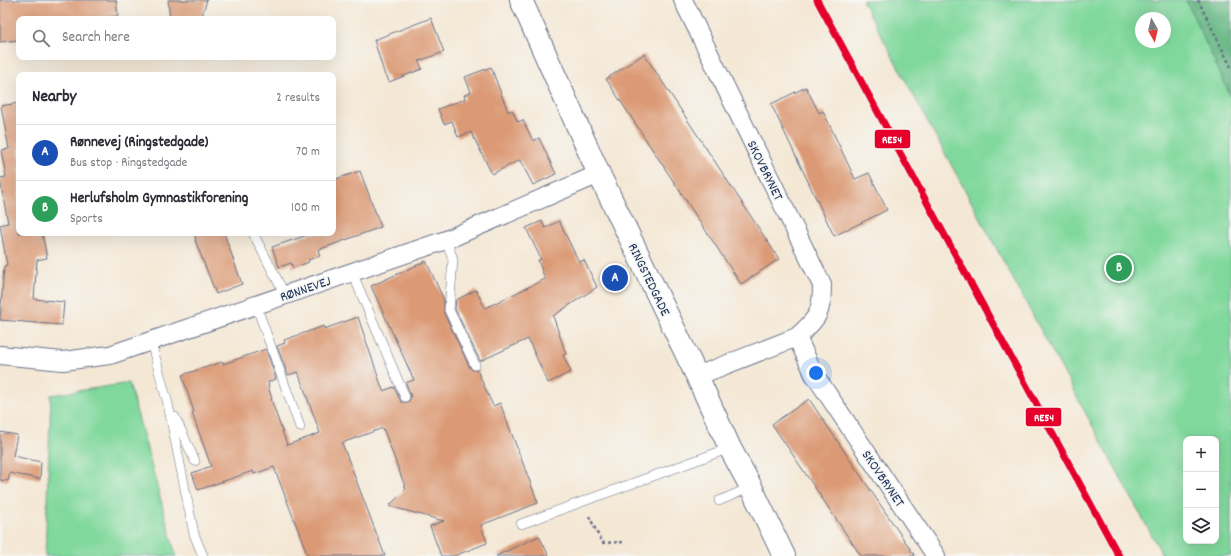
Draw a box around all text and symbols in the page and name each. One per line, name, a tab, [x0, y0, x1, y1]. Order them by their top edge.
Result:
north arrow	[1135, 12, 1171, 48]
search box	[16, 16, 336, 60]
icon: search	[30, 27, 52, 49]
text: Search here	[62, 27, 130, 49]
text: Nearby	[32, 86, 76, 110]
text: 2 results	[276, 89, 320, 108]
line badge: RE54	[874, 129, 911, 149]
text: Rønnevej (Ringstedgade)	[70, 132, 208, 154]
text: RE54	[882, 133, 902, 149]
street label: SKOVBRYNET	[741, 137, 788, 205]
text: A	[41, 143, 49, 162]
text: 70 m	[296, 143, 320, 162]
text: Bus stop · Ringstedgade	[70, 154, 187, 173]
text: Herlufsholm Gymnastikforening	[70, 188, 248, 210]
text: B	[42, 199, 48, 218]
text: 100 m	[291, 199, 320, 218]
text: Sports	[70, 210, 103, 229]
street label: RINGSTEDGADE	[622, 240, 675, 320]
pin: B	[1106, 253, 1132, 283]
pin: A	[602, 263, 628, 293]
street label: RØNNEVEJ	[277, 272, 334, 308]
your location	[806, 363, 826, 383]
line badge: RE54	[1025, 407, 1062, 427]
text: RE54	[1034, 411, 1054, 427]
map controls	[1183, 436, 1219, 544]
button: +	[1183, 436, 1219, 472]
street label: SKOVBRYNET	[856, 447, 909, 512]
button: −	[1183, 472, 1219, 508]
button: layers	[1183, 508, 1219, 544]

